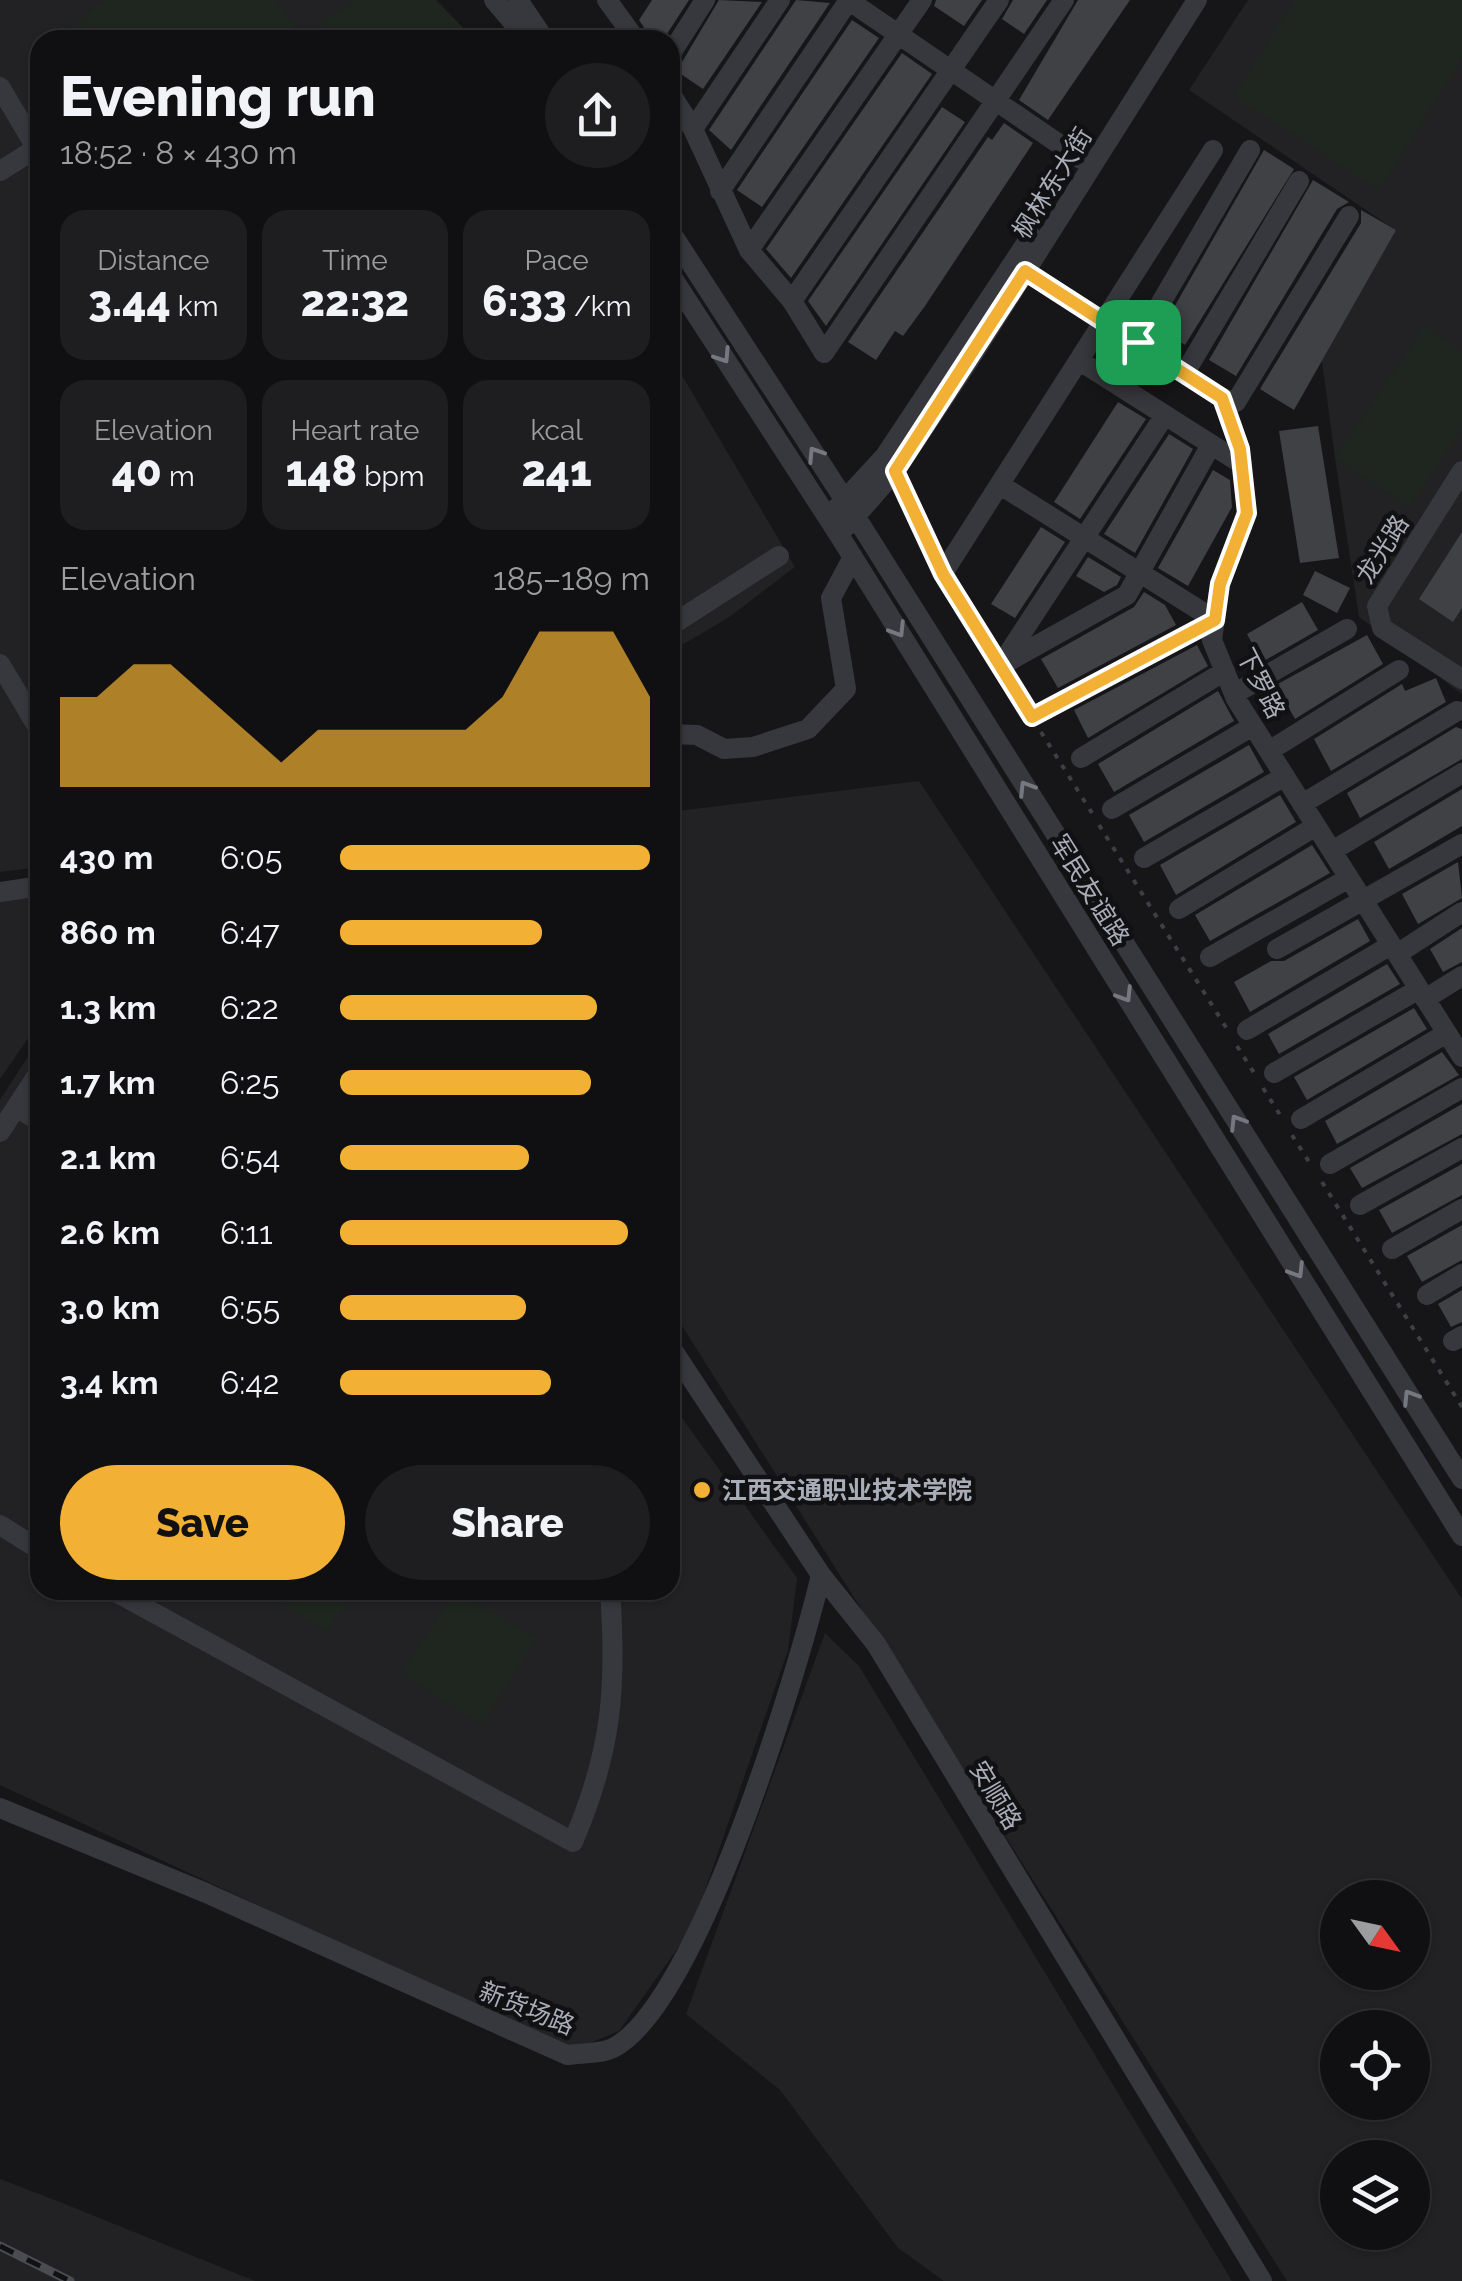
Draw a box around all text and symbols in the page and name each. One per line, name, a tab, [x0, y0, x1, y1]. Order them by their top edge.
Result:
button: share	[545, 63, 650, 168]
text: Evening run	[60, 64, 376, 129]
street label: 枫林东大街	[1006, 122, 1098, 244]
text: 18:52 · 8 × 430 m	[60, 134, 297, 171]
text: Distance	[97, 244, 209, 277]
text: Time	[322, 244, 388, 277]
text: Pace	[525, 244, 589, 277]
text: 3.44	[88, 277, 171, 326]
text: 22:32	[301, 277, 409, 326]
text: 6:33	[482, 277, 567, 326]
text: km	[171, 290, 218, 323]
text: /km	[567, 290, 631, 323]
pin	[1096, 300, 1181, 385]
icon: arrive	[1111, 315, 1166, 370]
one-way arrow	[710, 345, 729, 363]
text: Elevation	[94, 414, 213, 447]
text: Heart rate	[291, 414, 419, 447]
text: kcal	[530, 414, 583, 447]
text: 40	[112, 447, 162, 496]
text: 148	[286, 447, 357, 496]
text: 241	[521, 447, 592, 496]
one-way arrow	[808, 447, 827, 465]
text: m	[162, 460, 195, 493]
text: bpm	[357, 460, 424, 493]
street label: 龙光路	[1349, 509, 1415, 589]
text: Elevation	[60, 560, 196, 597]
text: 185–189 m	[493, 560, 650, 597]
one-way arrow	[886, 619, 905, 637]
street label: 下罗路	[1231, 643, 1291, 723]
one-way arrow	[1020, 780, 1039, 798]
street label: 军民友谊路	[1044, 829, 1136, 951]
text: 430 m	[60, 839, 153, 876]
text: 6:05	[220, 839, 282, 876]
text: 860 m	[60, 914, 156, 951]
text: 6:47	[220, 914, 280, 951]
one-way arrow	[1113, 984, 1132, 1002]
text: 1.3 km	[60, 989, 156, 1026]
text: 6:22	[220, 989, 279, 1026]
text: 1.7 km	[60, 1064, 156, 1101]
text: 6:25	[220, 1064, 279, 1101]
one-way arrow	[1230, 1115, 1249, 1133]
text: 2.1 km	[60, 1139, 156, 1176]
text: 6:54	[220, 1139, 280, 1176]
text: 2.6 km	[60, 1214, 160, 1251]
text: 6:11	[220, 1214, 273, 1251]
one-way arrow	[1285, 1260, 1304, 1278]
text: 3.0 km	[60, 1289, 160, 1326]
text: 6:55	[220, 1289, 280, 1326]
text: 3.4 km	[60, 1364, 159, 1401]
text: 6:42	[220, 1364, 279, 1401]
one-way arrow	[1403, 1390, 1422, 1408]
button: Save	[60, 1465, 345, 1580]
button: Share	[365, 1465, 650, 1580]
place label: 江西交通职业技术学院	[722, 1475, 972, 1505]
marker: 江西交通职业技术学院	[691, 1479, 713, 1501]
street label: 安顺路	[964, 1755, 1028, 1835]
north arrow	[1320, 1880, 1430, 1990]
map controls	[1320, 1880, 1430, 2250]
street label: 新货场路	[475, 1975, 579, 2041]
button: locate	[1320, 2010, 1430, 2120]
button: layers	[1320, 2140, 1430, 2250]

